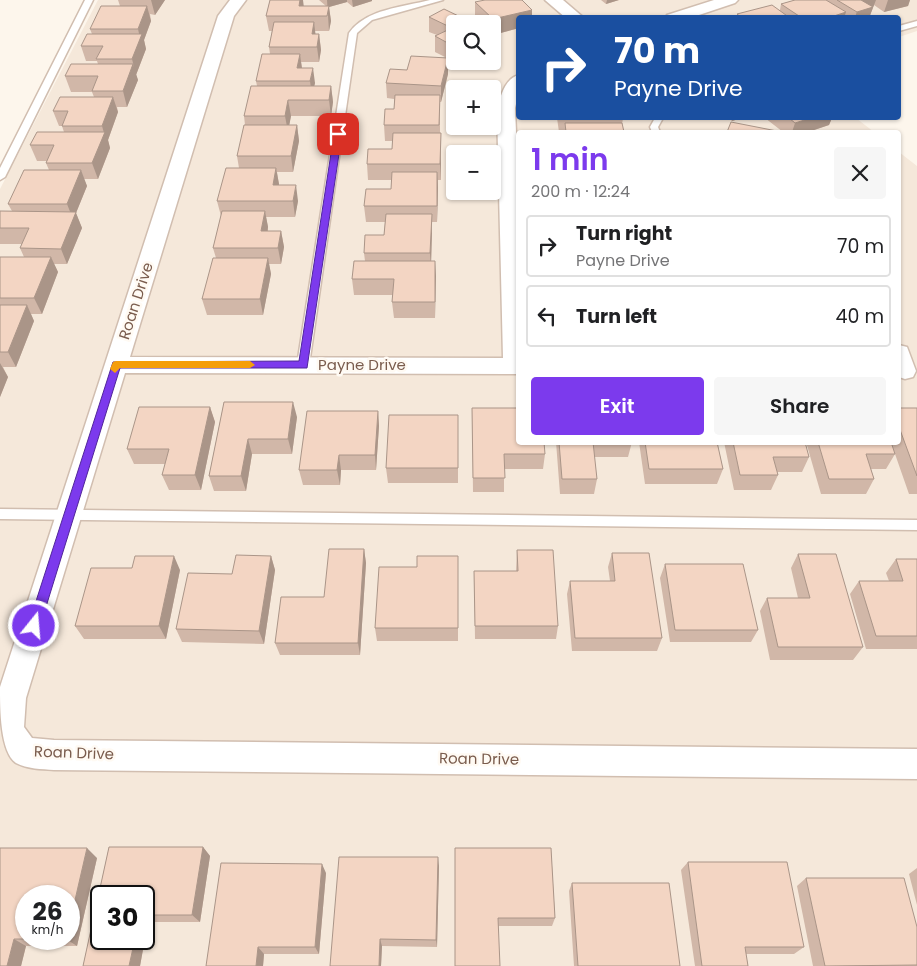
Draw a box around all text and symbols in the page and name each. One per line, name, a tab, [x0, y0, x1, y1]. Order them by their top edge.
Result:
map controls	[446, 15, 501, 200]
button: search	[446, 15, 501, 70]
text: 70 m	[614, 26, 700, 75]
icon: right	[531, 35, 596, 100]
text: Payne Drive	[614, 73, 743, 104]
button: +	[446, 80, 501, 135]
pin	[317, 113, 359, 155]
icon: arrive	[324, 120, 352, 148]
text: 1 min	[531, 138, 609, 181]
button: −	[446, 145, 501, 200]
button: close	[834, 147, 886, 199]
text: 200 m · 12:24	[531, 180, 630, 203]
text: Turn right	[576, 220, 672, 247]
icon: right	[533, 232, 561, 260]
text: 70 m	[837, 233, 884, 260]
text: Payne Drive	[576, 249, 670, 272]
street label: Roan Drive	[113, 260, 158, 342]
icon: left	[533, 302, 561, 330]
text: Turn left	[576, 303, 657, 330]
text: 40 m	[835, 303, 884, 330]
street label: Payne Drive	[318, 354, 406, 375]
button: Exit	[531, 377, 704, 435]
button: Share	[714, 377, 886, 435]
position arrow	[7, 599, 59, 651]
street label: Roan Drive	[34, 741, 114, 764]
street label: Roan Drive	[439, 747, 519, 770]
speed limit sign: 30	[90, 885, 155, 950]
text: 26	[32, 894, 63, 929]
text: km/h	[32, 921, 63, 938]

